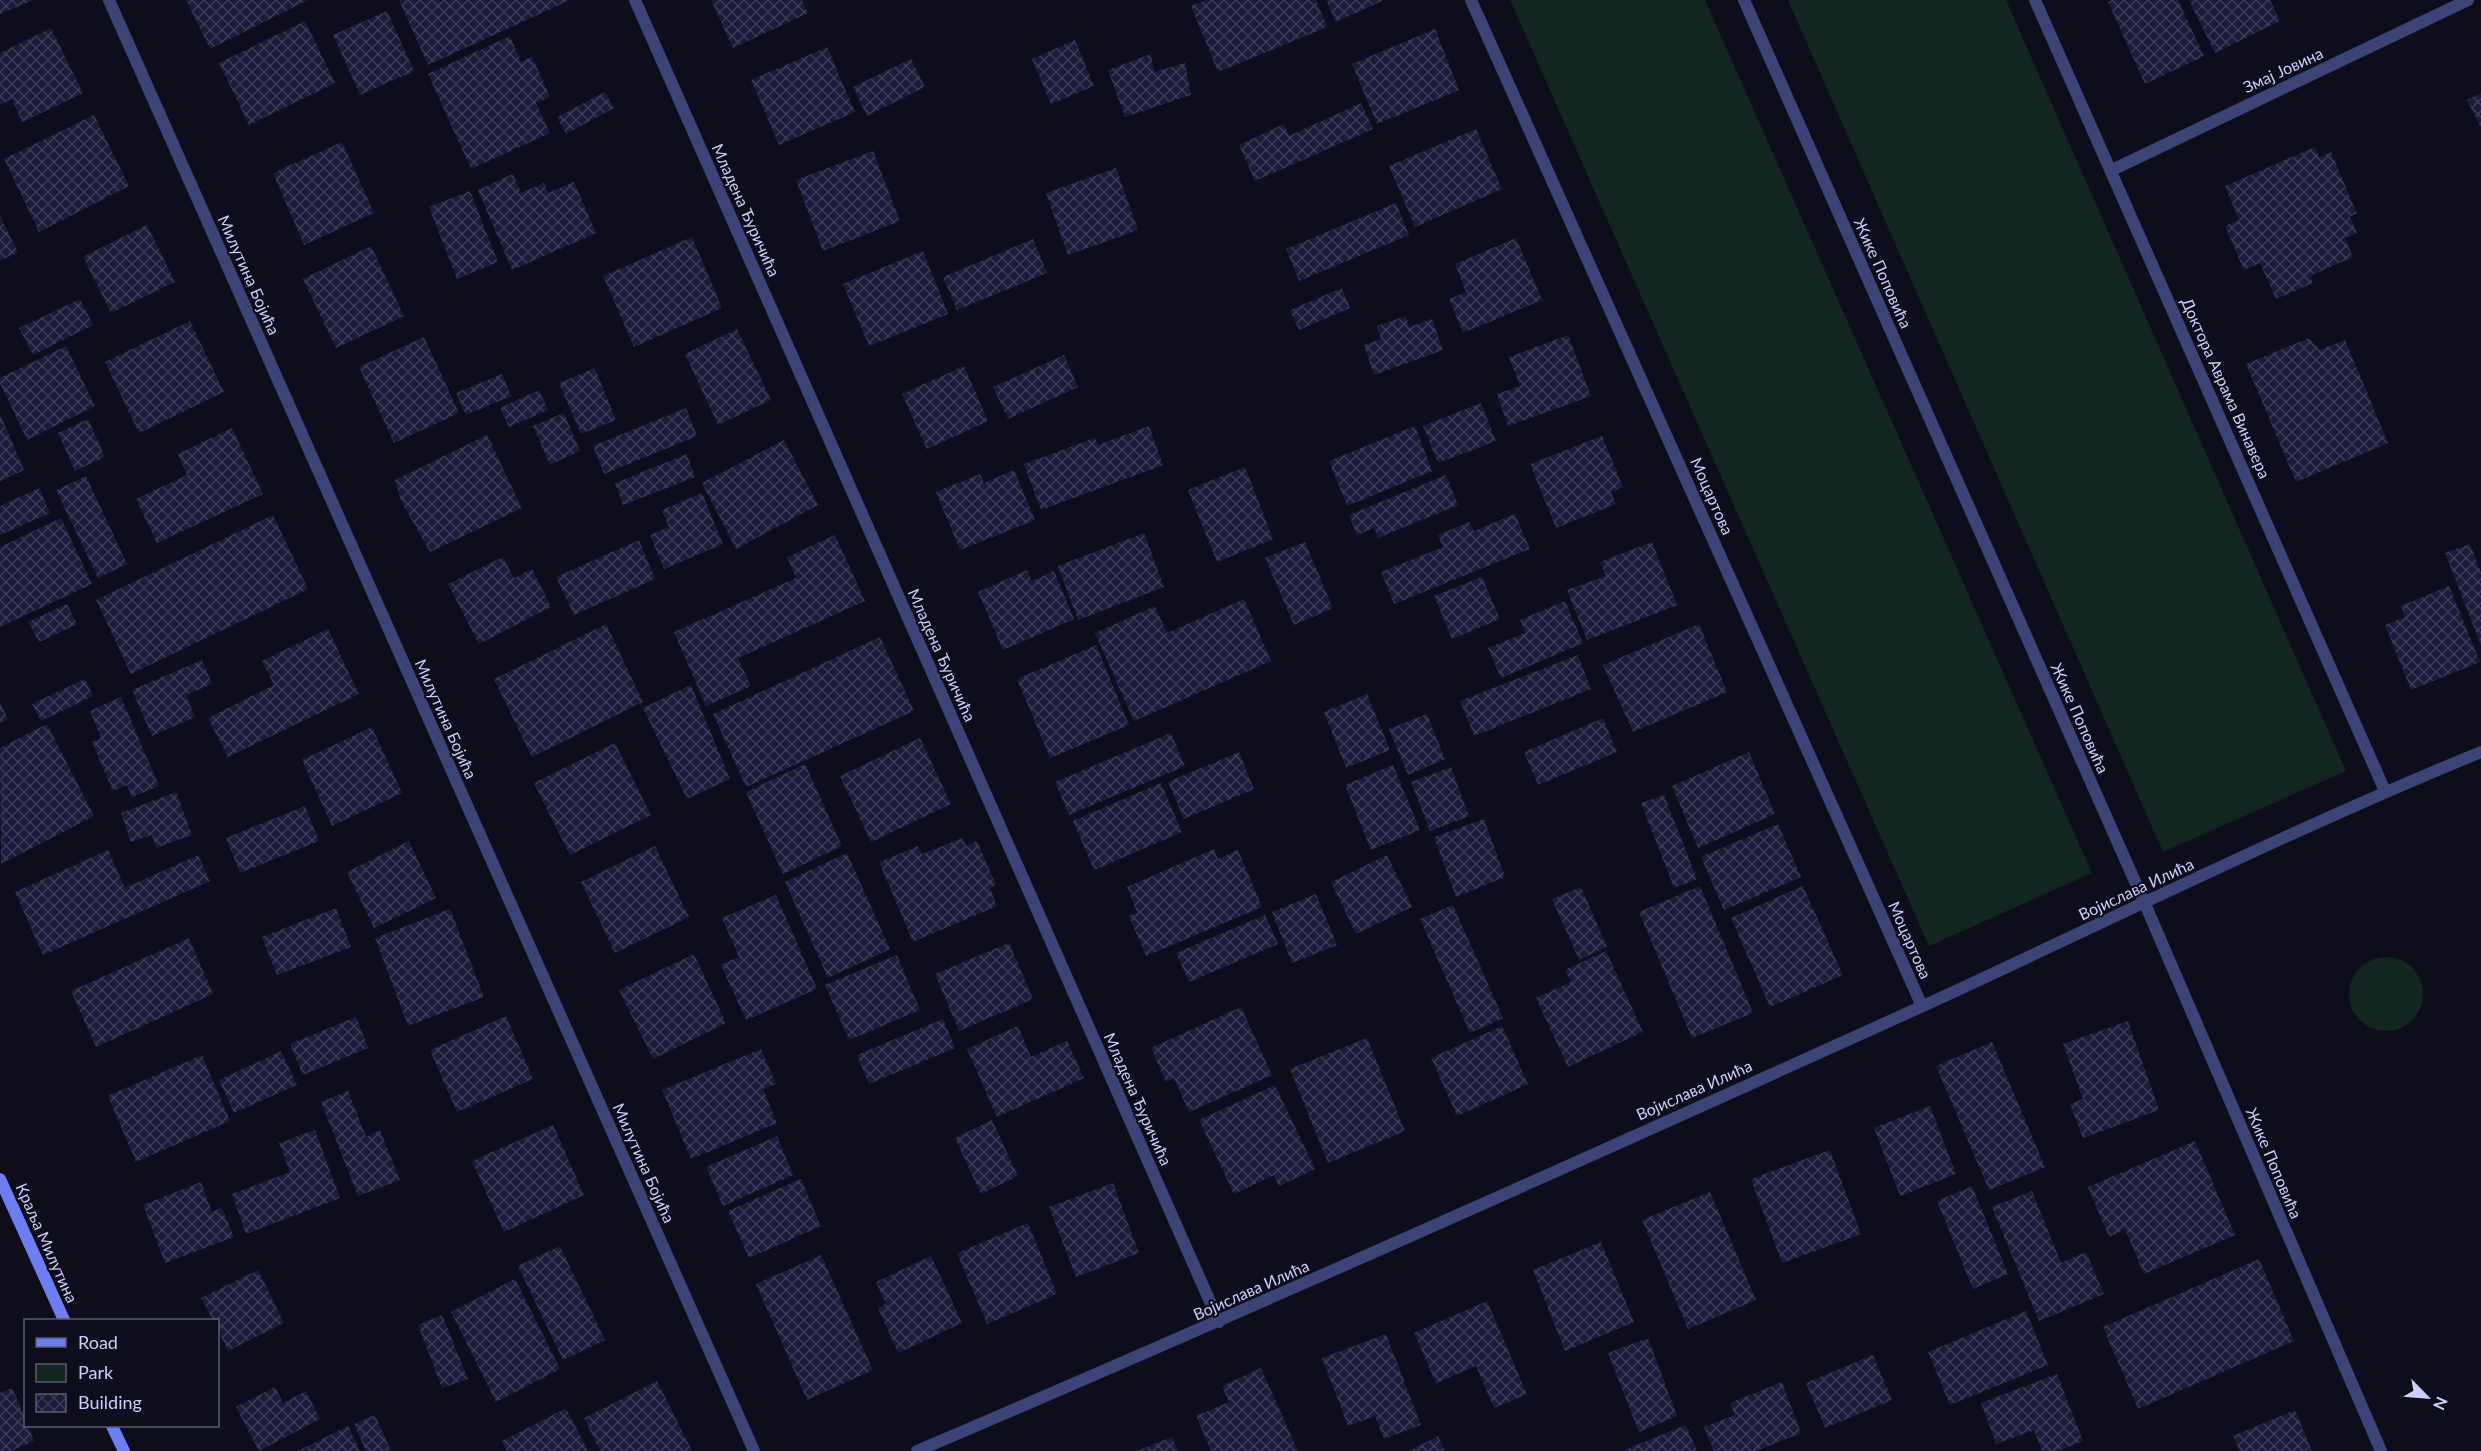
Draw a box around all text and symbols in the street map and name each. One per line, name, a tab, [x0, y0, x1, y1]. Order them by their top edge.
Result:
street label: Змај Јовина	[2240, 43, 2326, 96]
street label: Младена Ђуричића	[709, 140, 784, 279]
street label: Милутина Бојића	[215, 212, 284, 337]
street label: Жике Поповића	[1851, 215, 1916, 331]
street label: Доктора Аврама Винавера	[2178, 294, 2275, 481]
street label: Моцартова	[1687, 454, 1738, 537]
street label: Младена Ђуричића	[905, 585, 980, 724]
street label: Милутина Бојића	[412, 656, 481, 781]
street label: Жике Поповића	[2048, 660, 2113, 776]
street label: Војислава Илића	[2075, 854, 2196, 924]
street label: Моцартова	[1885, 898, 1936, 981]
street label: Младена Ђуричића	[1101, 1029, 1176, 1168]
street label: Војислава Илића	[1633, 1055, 1755, 1124]
street label: Милутина Бојића	[610, 1100, 679, 1225]
street label: Жике Поповића	[2242, 1104, 2306, 1221]
street label: Краља Милутина	[13, 1180, 82, 1305]
street label: Војислава Илића	[1190, 1255, 1312, 1324]
legend	[24, 1319, 219, 1427]
text: Road	[78, 1331, 118, 1353]
text: Park	[78, 1361, 114, 1383]
north arrow	[2397, 1367, 2457, 1427]
text: Building	[78, 1391, 142, 1413]
text: N	[2430, 1394, 2452, 1413]

